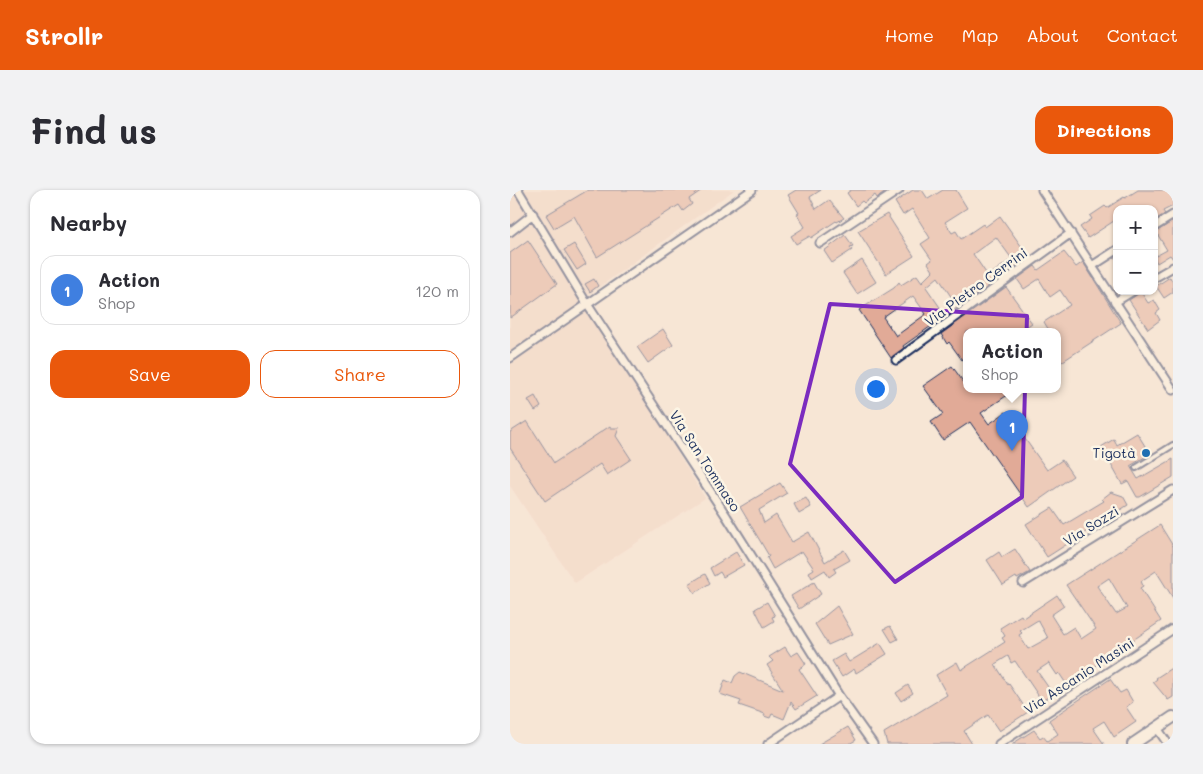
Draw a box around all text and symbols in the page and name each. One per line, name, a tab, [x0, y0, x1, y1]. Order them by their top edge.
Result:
text: Strollr	[25, 20, 103, 51]
text: Home	[885, 23, 934, 47]
text: Map	[962, 23, 998, 47]
text: About	[1026, 23, 1079, 47]
text: Contact	[1107, 23, 1178, 47]
button: Directions	[1035, 106, 1173, 154]
text: Find us	[30, 107, 157, 153]
map controls	[1113, 205, 1158, 295]
button: +	[1113, 205, 1158, 250]
text: Nearby	[50, 209, 127, 236]
street label: Via Pietro Cerrini	[920, 243, 1031, 330]
button: −	[1113, 250, 1158, 295]
text: Action	[98, 267, 160, 292]
text: 1	[63, 280, 71, 301]
text: 120 m	[415, 280, 459, 301]
text: Shop	[98, 292, 135, 313]
popup	[963, 328, 1061, 393]
text: Action	[981, 338, 1043, 363]
button: Save	[50, 350, 250, 398]
button: Share	[260, 350, 460, 398]
text: Shop	[981, 363, 1018, 384]
your location	[863, 376, 889, 402]
street label: Via San Tommaso	[665, 406, 745, 515]
pin: 1	[996, 410, 1028, 451]
place label: Tigotà	[1093, 443, 1136, 462]
marker: Tigotà	[1140, 447, 1152, 459]
street label: Via Sozzi	[1059, 501, 1122, 550]
street label: Via Ascanio Masini	[1020, 633, 1137, 718]

